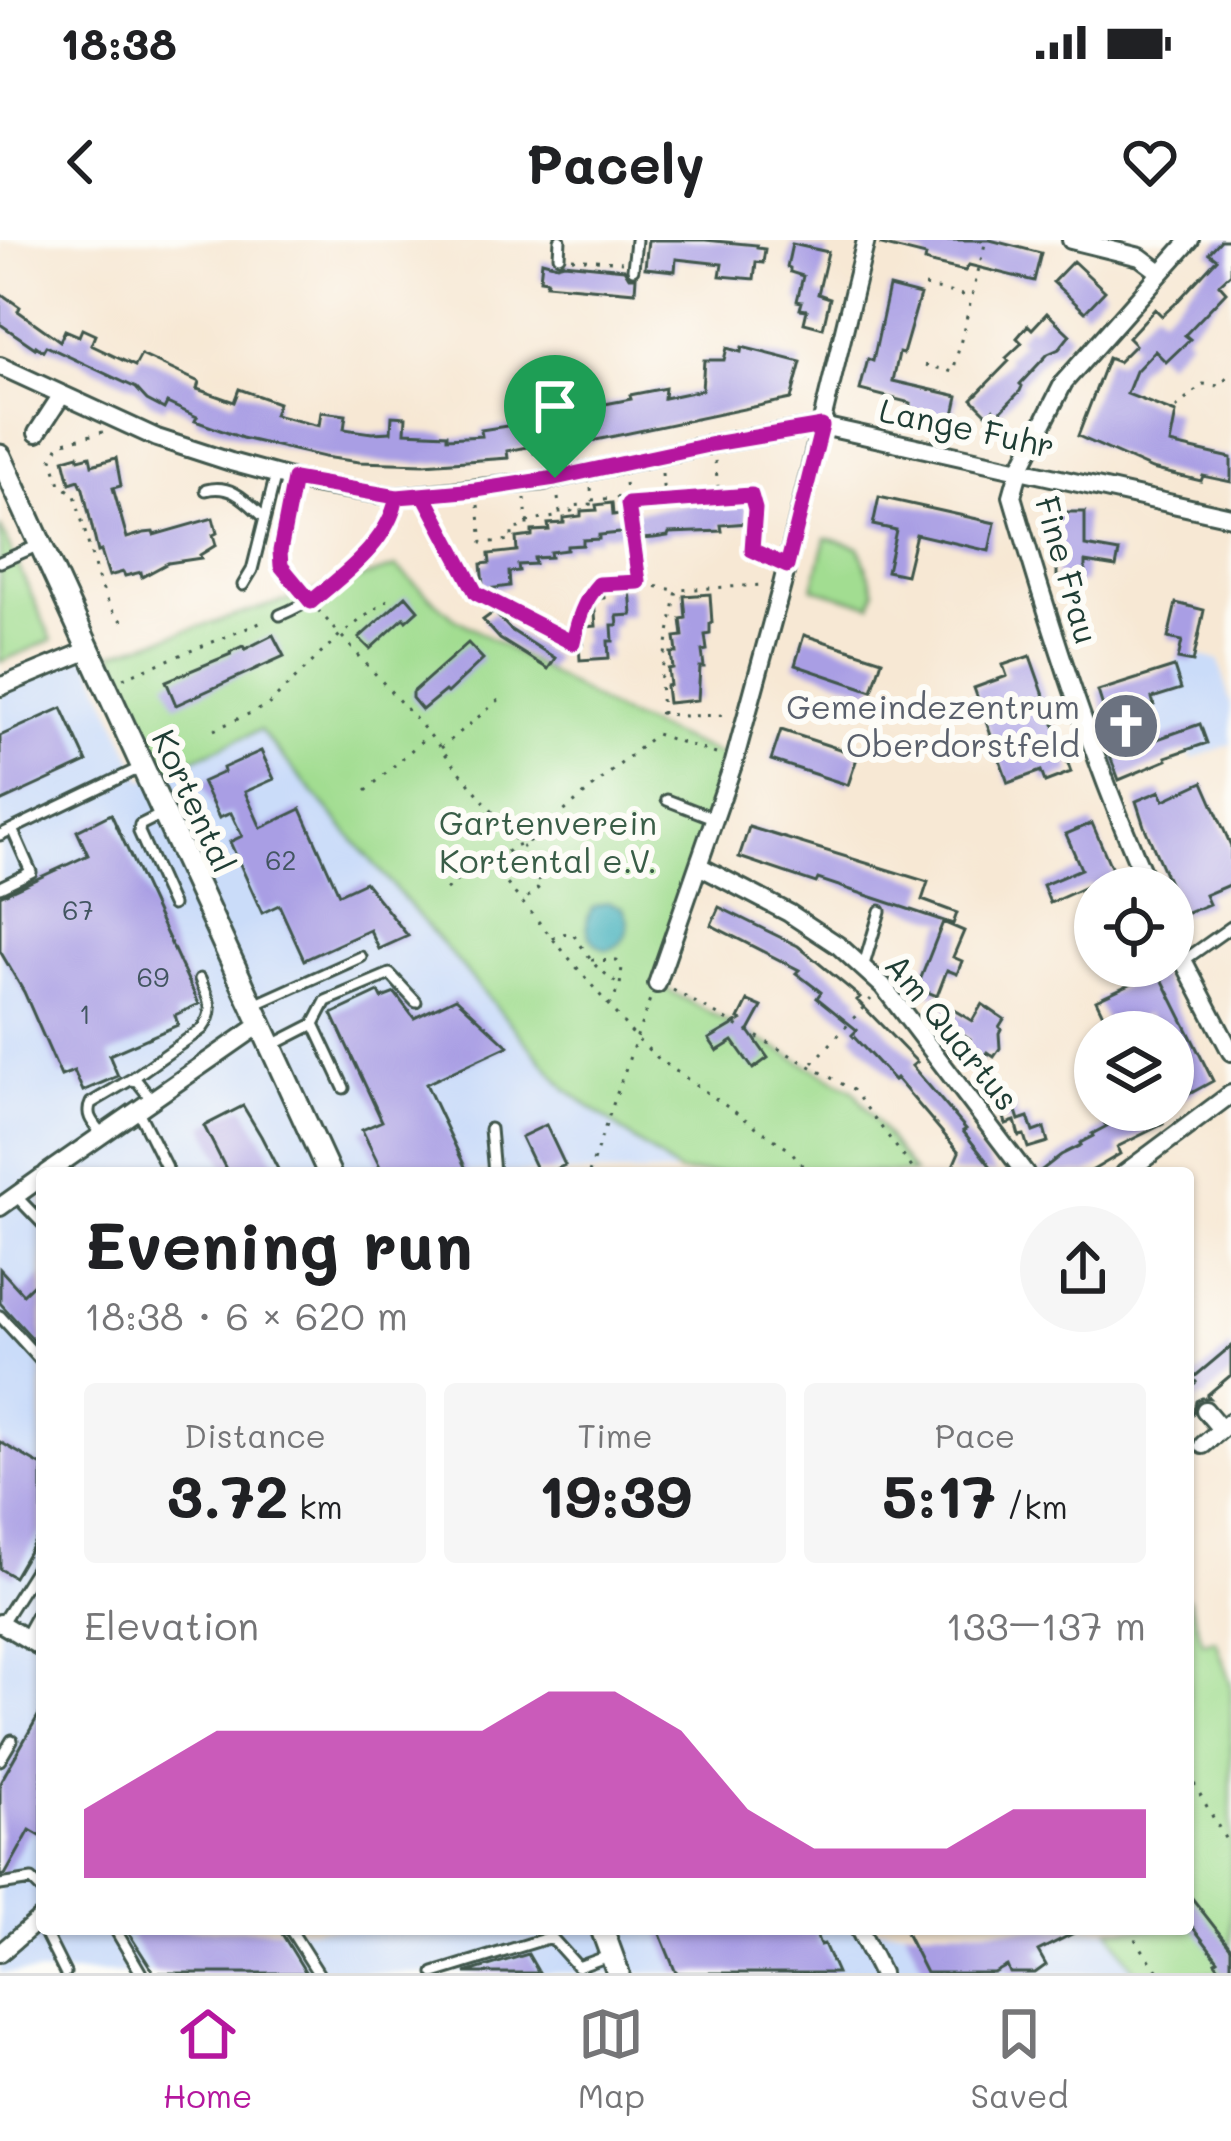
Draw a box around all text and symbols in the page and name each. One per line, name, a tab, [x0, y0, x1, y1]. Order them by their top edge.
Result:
text: 18:38	[60, 13, 177, 71]
text: Pacely	[526, 127, 705, 198]
icon: back	[48, 129, 114, 195]
icon: heart	[1117, 129, 1183, 195]
pin	[504, 355, 606, 478]
icon: arrive	[522, 373, 588, 439]
street label: Lange Fuhr	[876, 387, 1059, 466]
street label: Fine Frau	[1027, 491, 1110, 648]
place label: Gemeindezentrum Oberdorstfeld	[786, 684, 1080, 765]
church icon: Gemeindezentrum Oberdorstfeld	[1091, 691, 1161, 761]
street label: Kortental	[144, 722, 247, 879]
park label: Gartenverein Kortental e.V.	[439, 800, 657, 881]
house number: 62	[265, 842, 297, 877]
map controls	[1074, 867, 1194, 1131]
button: locate	[1074, 867, 1194, 987]
house number: 67	[62, 892, 94, 927]
street label: Am Quartus	[877, 944, 1029, 1118]
house number: 69	[137, 959, 169, 994]
house number: 1	[79, 996, 91, 1031]
button: layers	[1074, 1011, 1194, 1131]
text: Evening run	[84, 1201, 473, 1287]
button: share	[1020, 1206, 1146, 1332]
text: 18:38 · 6 × 620 m	[84, 1289, 408, 1340]
text: Distance	[184, 1413, 326, 1456]
text: Time	[577, 1413, 653, 1456]
text: Pace	[935, 1413, 1015, 1456]
text: 3.72	[167, 1456, 289, 1534]
text: 19:39	[538, 1456, 692, 1534]
text: 5:17	[882, 1456, 996, 1534]
text: km	[289, 1484, 343, 1527]
text: /km	[996, 1484, 1068, 1527]
text: Elevation	[84, 1599, 259, 1650]
text: 133–137 m	[945, 1599, 1146, 1650]
tab: Home	[163, 2001, 252, 2116]
tab: Map	[578, 2001, 645, 2116]
tab: Saved	[970, 2001, 1068, 2116]

